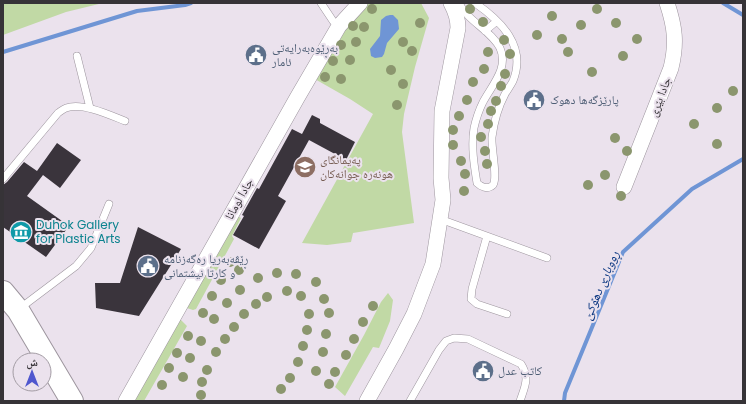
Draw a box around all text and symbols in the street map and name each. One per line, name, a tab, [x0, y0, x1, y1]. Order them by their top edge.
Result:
place label: بەڕێوەبەرایەتی ئامار	[271, 39, 338, 70]
public building icon: بەڕێوەبەرایەتی ئامار	[243, 42, 269, 68]
street label: جادا بێری	[644, 74, 675, 119]
public building icon: پارێزگەها دهوک	[521, 87, 547, 113]
place label: پارێزگەها دهوک	[550, 91, 619, 108]
place label: پەیمانگای هونەرە جوانەکان	[320, 151, 393, 182]
school or university icon: پەیمانگای هونەرە جوانەکان	[292, 154, 318, 180]
street label: جادا لومانا	[220, 175, 257, 222]
place label: Duhok Gallery for Plastic Arts	[36, 216, 121, 247]
museum icon: Duhok Gallery for Plastic Arts	[8, 219, 34, 245]
water label: ڕووبارێ دهۆكێ	[577, 248, 624, 323]
place label: ڕێڤەبەریا رەگەزنامە و کارتا نیشتمانی	[164, 250, 249, 281]
public building icon: ڕێڤەبەریا رەگەزنامە و کارتا نیشتمانی	[135, 253, 161, 279]
north arrow	[12, 352, 52, 392]
text: ش	[26, 354, 38, 370]
public building icon: كاتب عدل	[470, 358, 496, 384]
place label: كاتب عدل	[498, 362, 542, 379]

